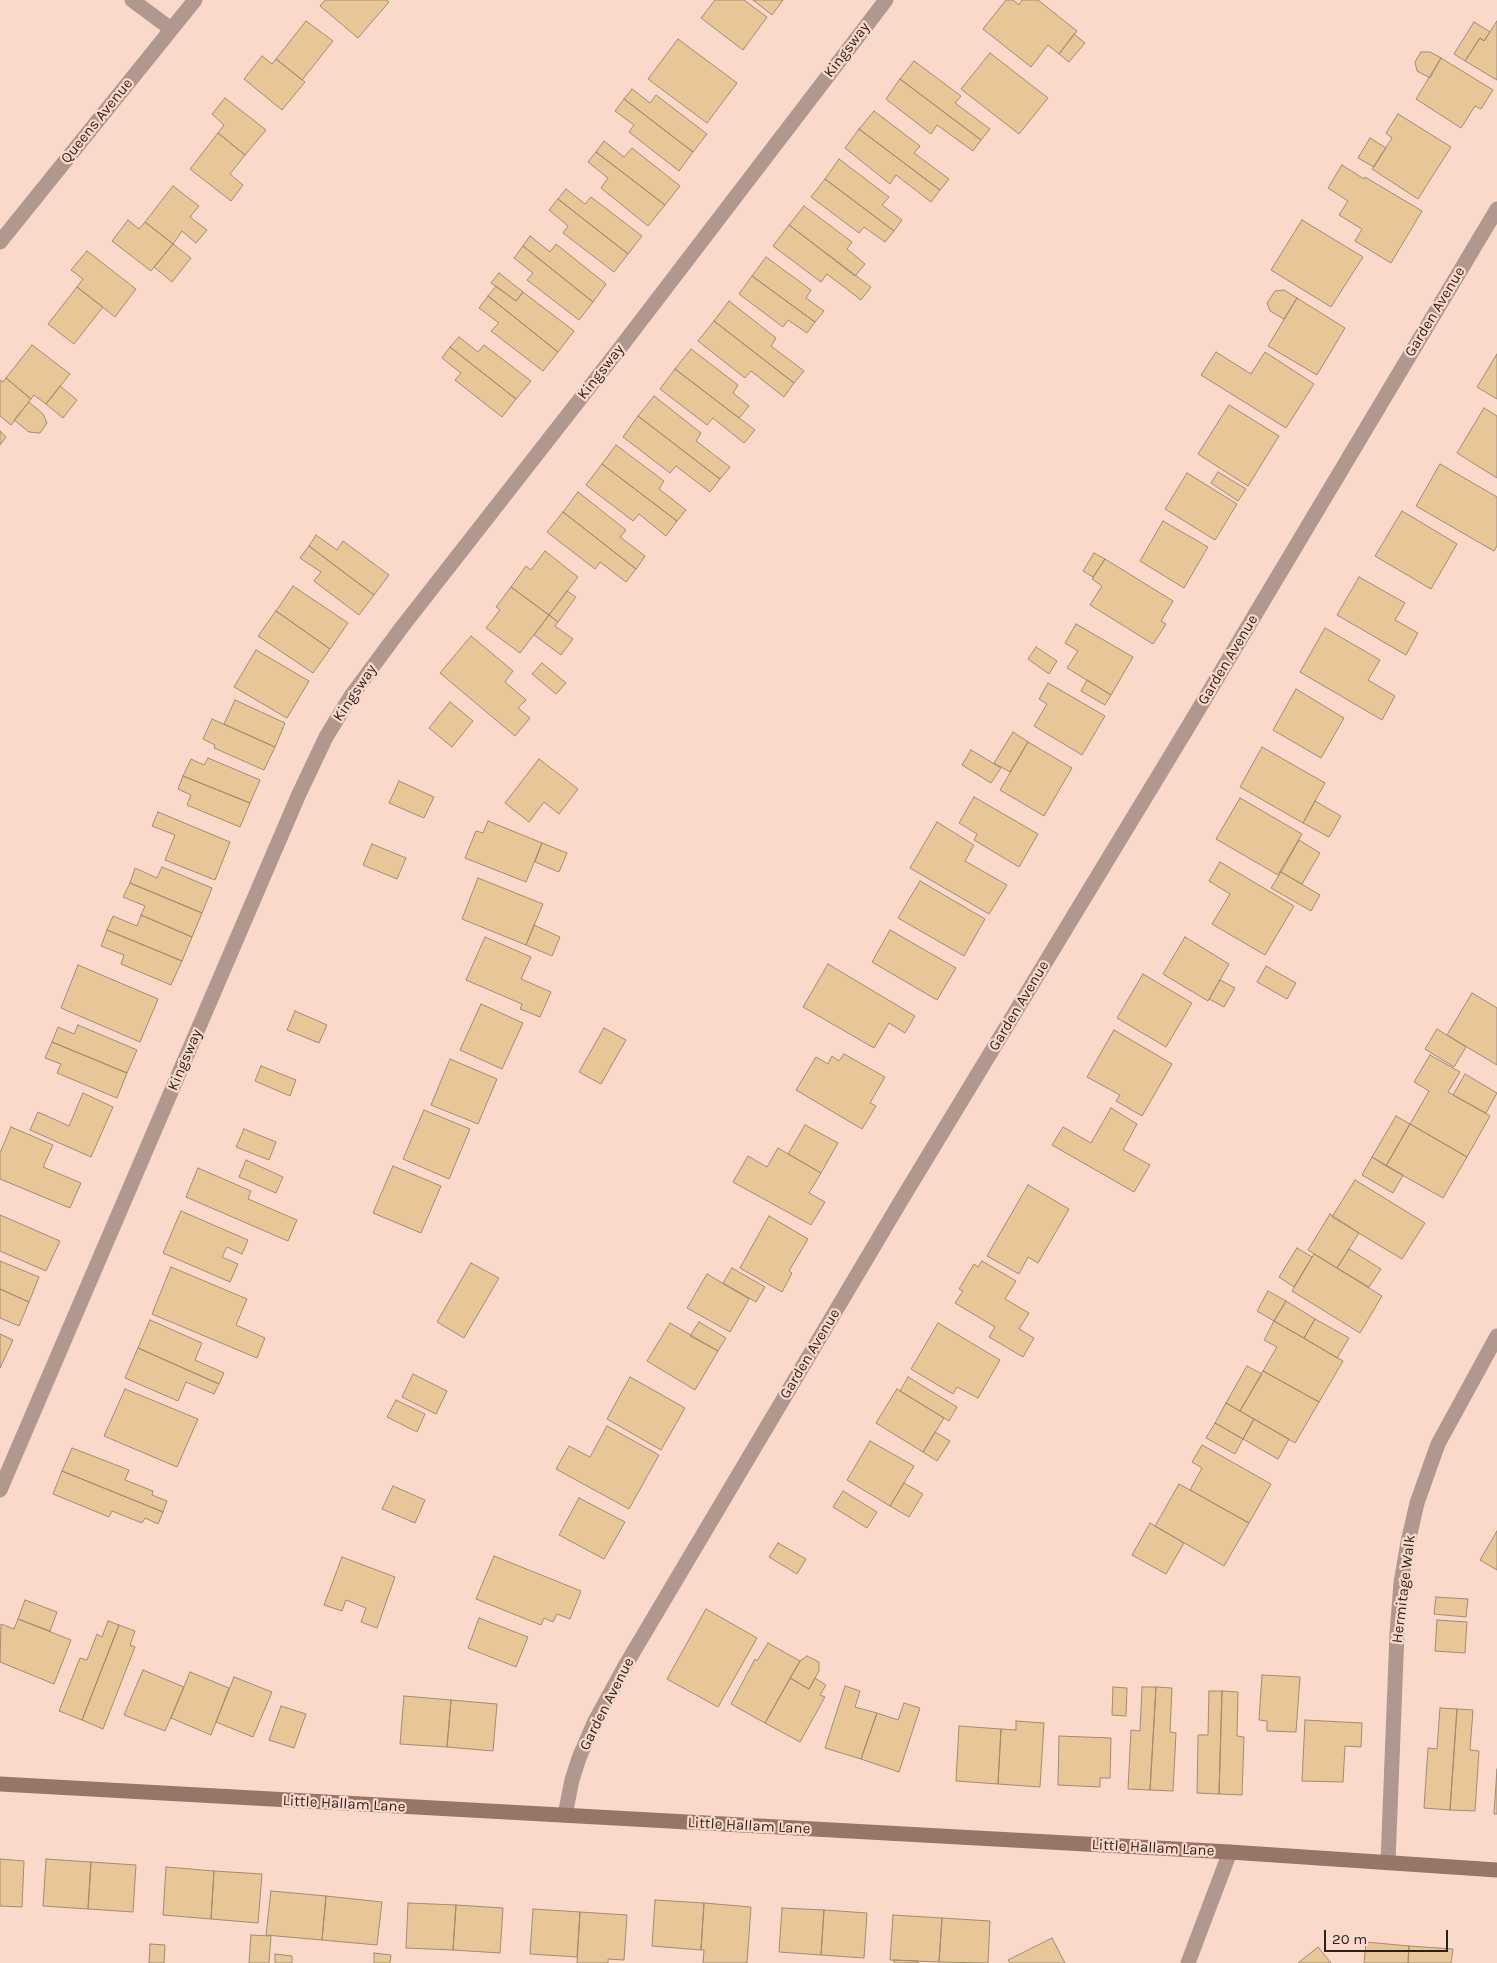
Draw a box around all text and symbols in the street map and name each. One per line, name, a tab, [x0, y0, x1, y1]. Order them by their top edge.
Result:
street label: Kingsway	[820, 19, 874, 81]
street label: Queens Avenue	[57, 75, 137, 167]
street label: Garden Avenue	[1401, 264, 1469, 360]
street label: Kingsway	[574, 341, 628, 403]
street label: Garden Avenue	[1194, 612, 1262, 708]
street label: Kingsway	[329, 661, 381, 725]
street label: Garden Avenue	[985, 958, 1053, 1054]
street label: Kingsway	[164, 1027, 206, 1093]
street label: Garden Avenue	[776, 1306, 844, 1402]
street label: Hermitage Walk	[1388, 1534, 1420, 1644]
street label: Garden Avenue	[576, 1655, 638, 1753]
street label: Little Hallam Lane	[282, 1792, 406, 1816]
street label: Little Hallam Lane	[687, 1814, 811, 1838]
street label: Little Hallam Lane	[1091, 1836, 1215, 1860]
scale bar	[1327, 1920, 1451, 1952]
text: 20 m	[1332, 1930, 1367, 1948]

